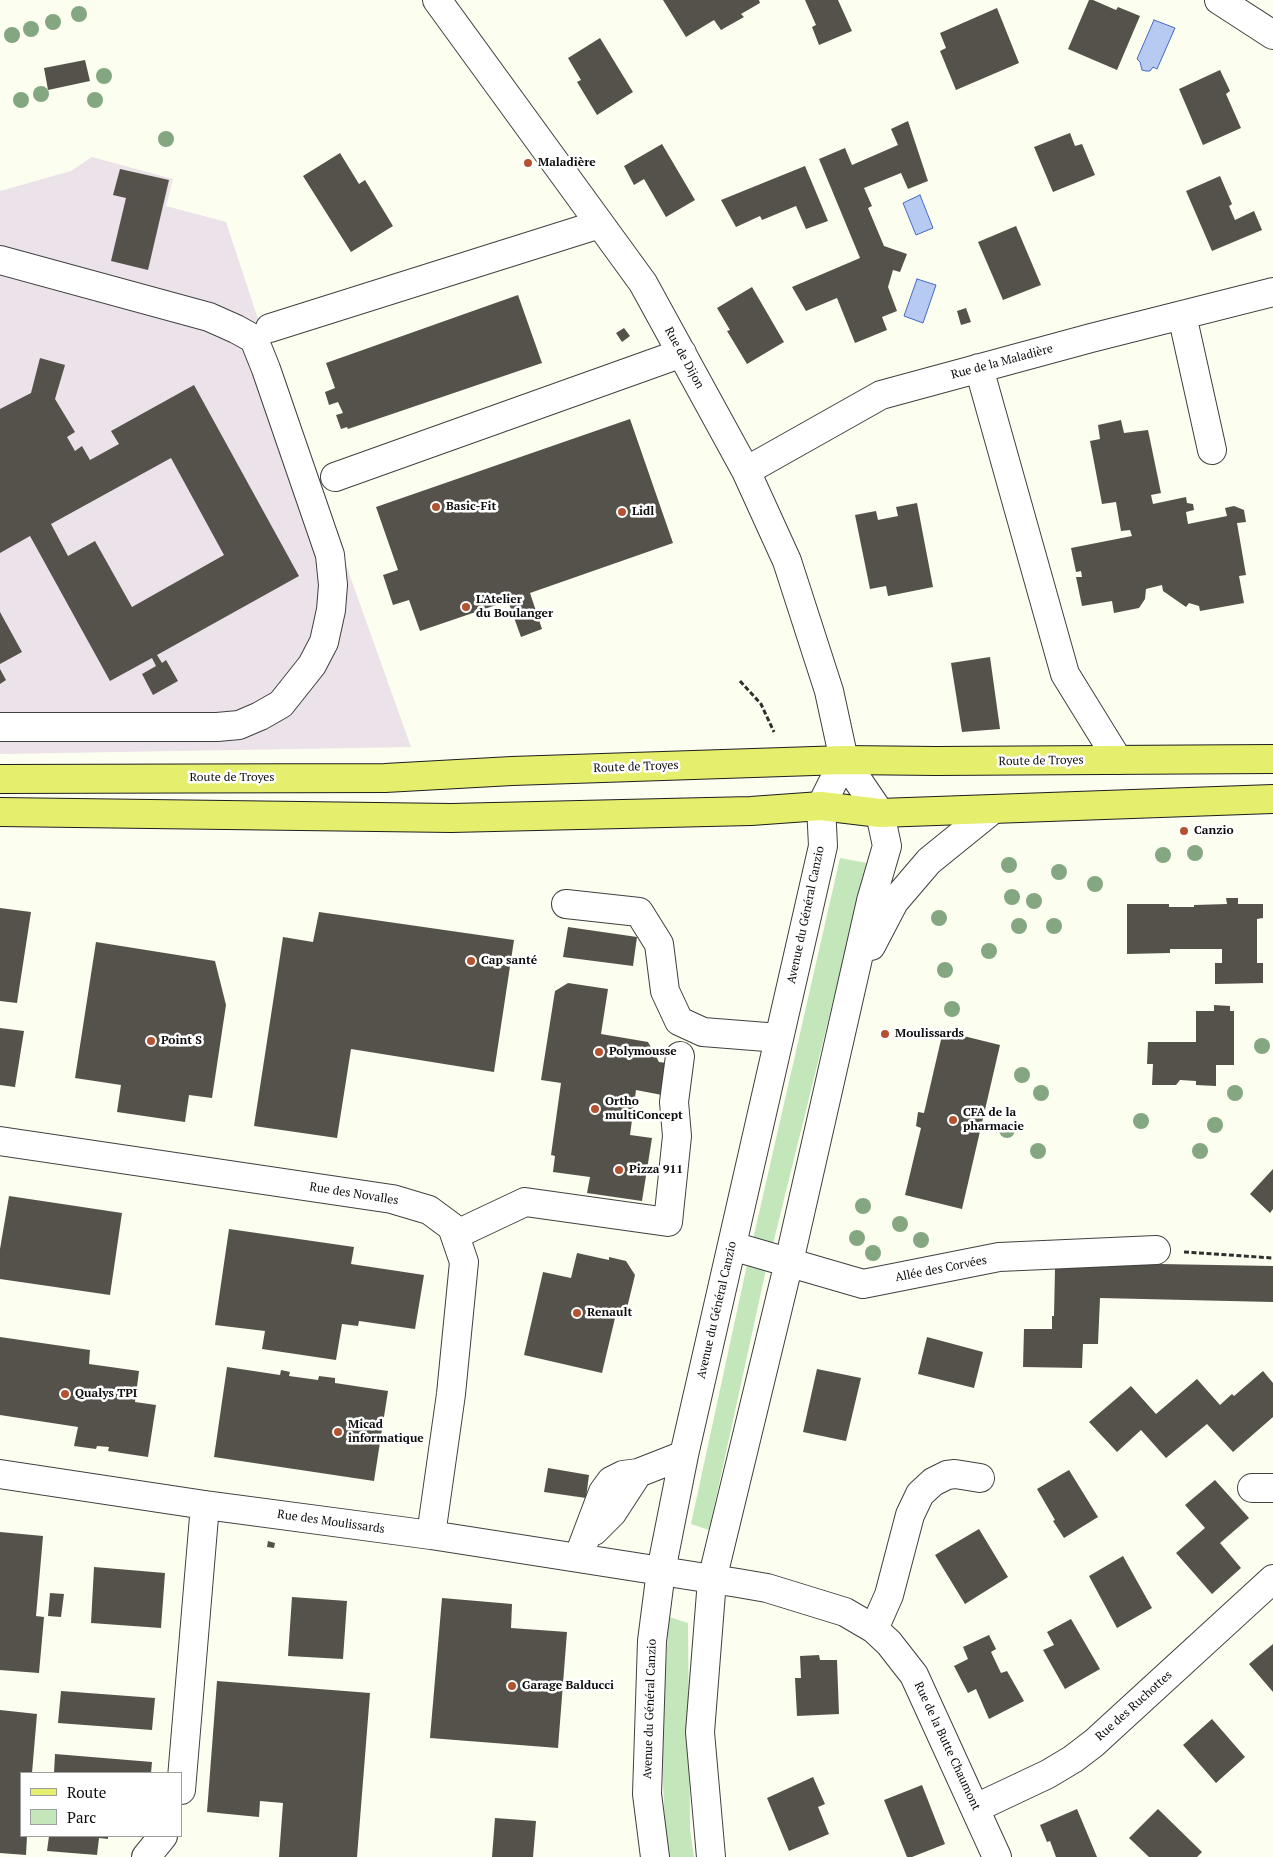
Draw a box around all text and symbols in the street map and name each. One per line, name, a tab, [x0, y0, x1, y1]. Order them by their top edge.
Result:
place label: Maladière	[538, 156, 596, 170]
marker: Maladière	[522, 157, 534, 169]
street label: Rue de Dijon	[661, 325, 707, 391]
street label: Rue de la Maladière	[950, 341, 1054, 383]
place label: Basic-Fit	[446, 500, 496, 514]
marker: Basic-Fit	[430, 501, 442, 513]
place label: Lidl	[632, 505, 654, 519]
marker: Lidl	[616, 506, 628, 518]
place label: L'Atelier du Boulanger	[476, 593, 553, 621]
marker: L'Atelier du Boulanger	[460, 601, 472, 613]
street label: Route de Troyes	[998, 753, 1084, 769]
street label: Route de Troyes	[593, 758, 679, 776]
street label: Route de Troyes	[189, 771, 275, 785]
place label: Canzio	[1194, 824, 1234, 838]
marker: Canzio	[1178, 825, 1190, 837]
street label: Avenue du Général Canzio	[784, 845, 828, 985]
place label: Cap santé	[481, 954, 537, 968]
marker: Cap santé	[465, 955, 477, 967]
place label: Moulissards	[895, 1027, 964, 1041]
marker: Moulissards	[879, 1028, 891, 1040]
place label: Point S	[161, 1034, 202, 1048]
marker: Point S	[145, 1035, 157, 1047]
place label: Polymousse	[609, 1045, 677, 1059]
marker: Polymousse	[593, 1046, 605, 1058]
place label: Ortho multiConcept	[605, 1095, 683, 1123]
marker: Ortho multiConcept	[589, 1103, 601, 1115]
place label: CFA de la pharmacie	[963, 1106, 1024, 1134]
marker: CFA de la pharmacie	[947, 1114, 959, 1126]
place label: Pizza 911	[629, 1163, 683, 1177]
marker: Pizza 911	[613, 1164, 625, 1176]
street label: Rue des Novalles	[308, 1180, 400, 1208]
street label: Avenue du Général Canzio	[694, 1240, 740, 1380]
street label: Allée des Corvées	[894, 1253, 988, 1285]
place label: Renault	[587, 1306, 632, 1320]
marker: Renault	[571, 1307, 583, 1319]
place label: Qualys TPI	[75, 1387, 137, 1401]
marker: Qualys TPI	[59, 1388, 71, 1400]
place label: Micad informatique	[348, 1418, 424, 1446]
marker: Micad informatique	[332, 1426, 344, 1438]
street label: Rue des Moulissards	[276, 1507, 386, 1537]
street label: Avenue du Général Canzio	[640, 1639, 660, 1779]
street label: Rue des Ruchottes	[1093, 1668, 1175, 1744]
place label: Garage Balducci	[522, 1679, 614, 1693]
street label: Rue de la Butte Chaumont	[911, 1679, 983, 1813]
marker: Garage Balducci	[506, 1680, 518, 1692]
legend	[20, 1772, 182, 1837]
text: Route	[67, 1782, 106, 1802]
text: Parc	[67, 1807, 96, 1827]

